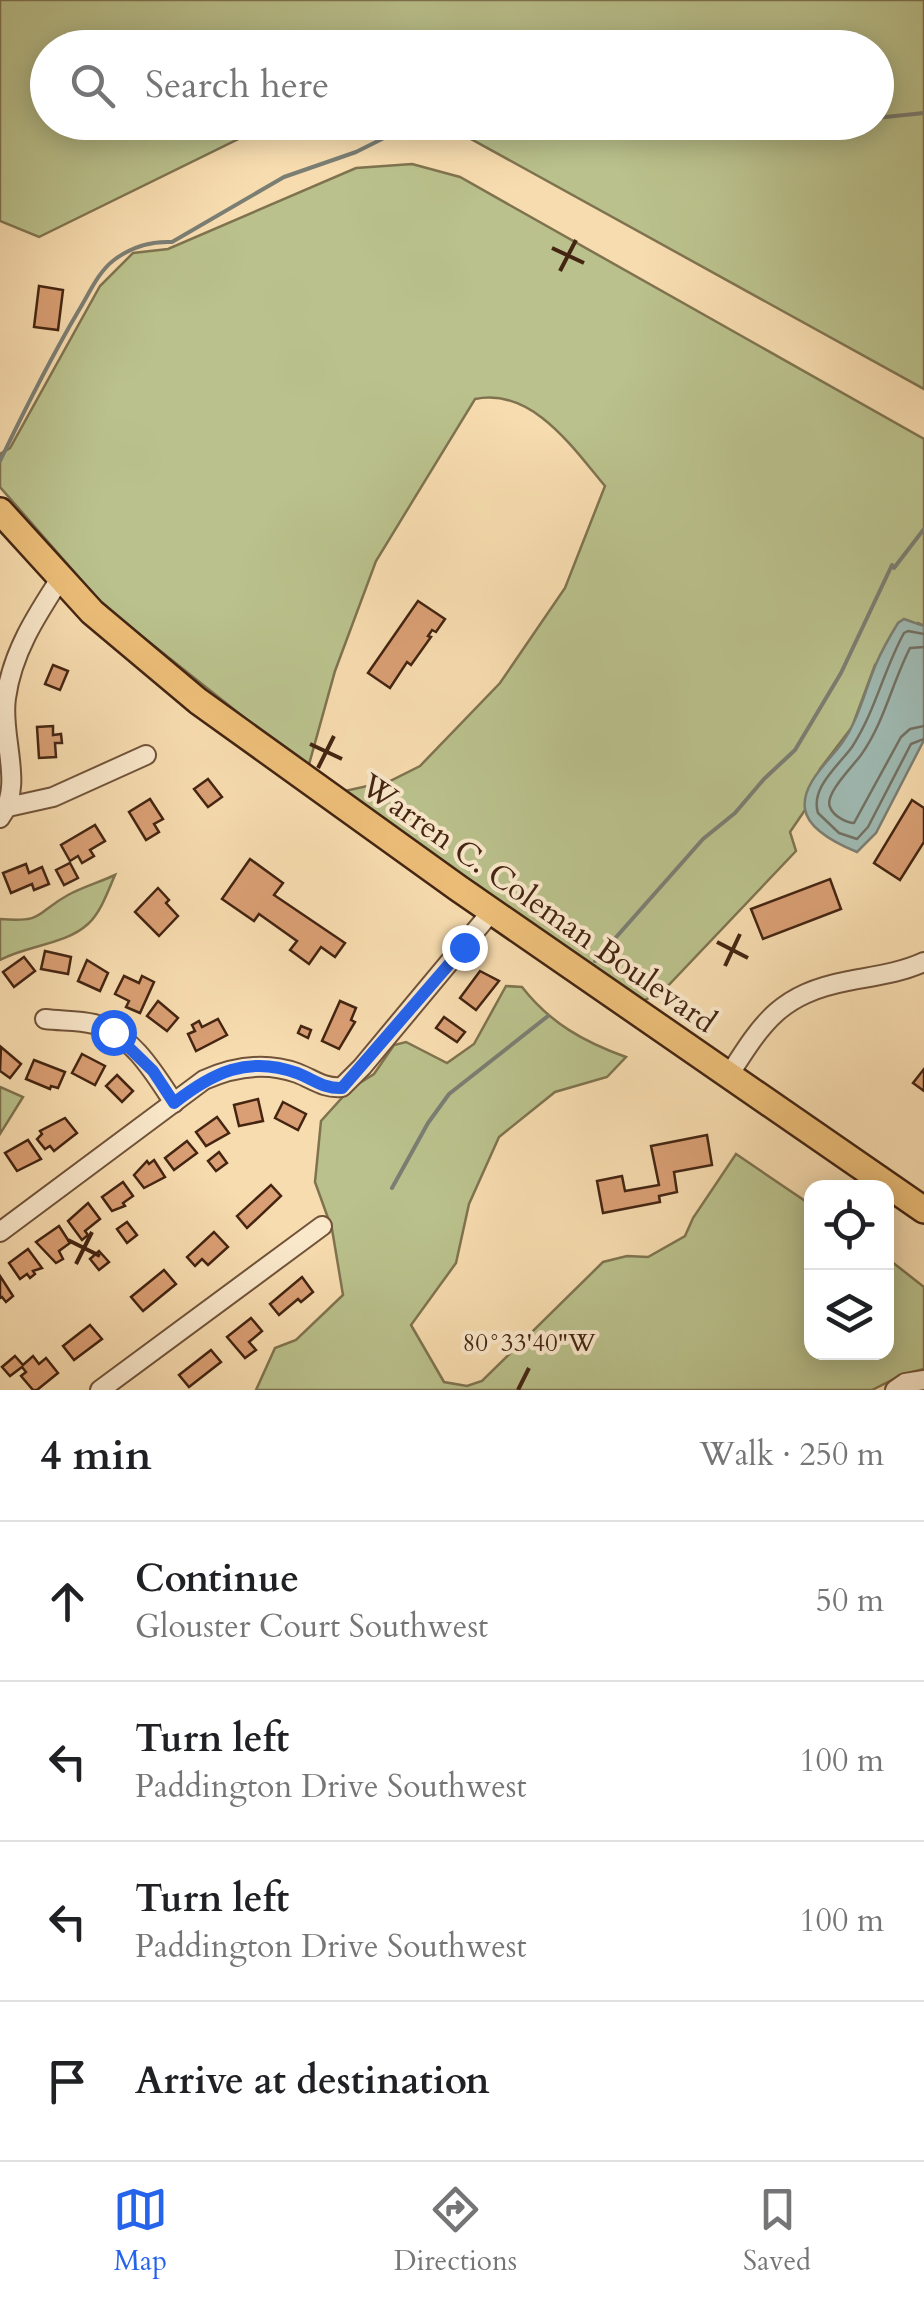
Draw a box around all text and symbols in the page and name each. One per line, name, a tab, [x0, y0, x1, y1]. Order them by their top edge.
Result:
search box	[30, 30, 894, 140]
icon: search	[65, 58, 120, 113]
text: Search here	[145, 59, 329, 111]
street label: Warren C. Coleman Boulevard	[351, 763, 725, 1044]
route end	[442, 925, 488, 971]
route start	[91, 1010, 137, 1056]
map controls	[804, 1180, 894, 1360]
button: locate	[804, 1180, 894, 1270]
button: layers	[804, 1270, 894, 1360]
text: 80°33'40"W	[462, 1326, 596, 1360]
text: 4 min	[40, 1427, 152, 1484]
text: Walk · 250 m	[699, 1433, 884, 1477]
text: Continue	[135, 1553, 299, 1605]
icon: ahead	[40, 1574, 95, 1629]
text: 50 m	[816, 1579, 884, 1623]
text: Glouster Court Southwest	[135, 1605, 488, 1649]
text: Turn left	[135, 1713, 289, 1765]
icon: left	[40, 1734, 95, 1789]
text: 100 m	[799, 1739, 884, 1783]
text: Paddington Drive Southwest	[135, 1765, 527, 1809]
text: Turn left	[135, 1873, 289, 1925]
icon: left	[40, 1894, 95, 1949]
text: 100 m	[799, 1899, 884, 1943]
text: Paddington Drive Southwest	[135, 1925, 527, 1969]
icon: arrive	[40, 2054, 95, 2109]
text: Arrive at destination	[135, 2055, 490, 2107]
tab: Map	[113, 2182, 168, 2280]
tab: Directions	[394, 2182, 517, 2280]
tab: Saved	[743, 2182, 811, 2280]

